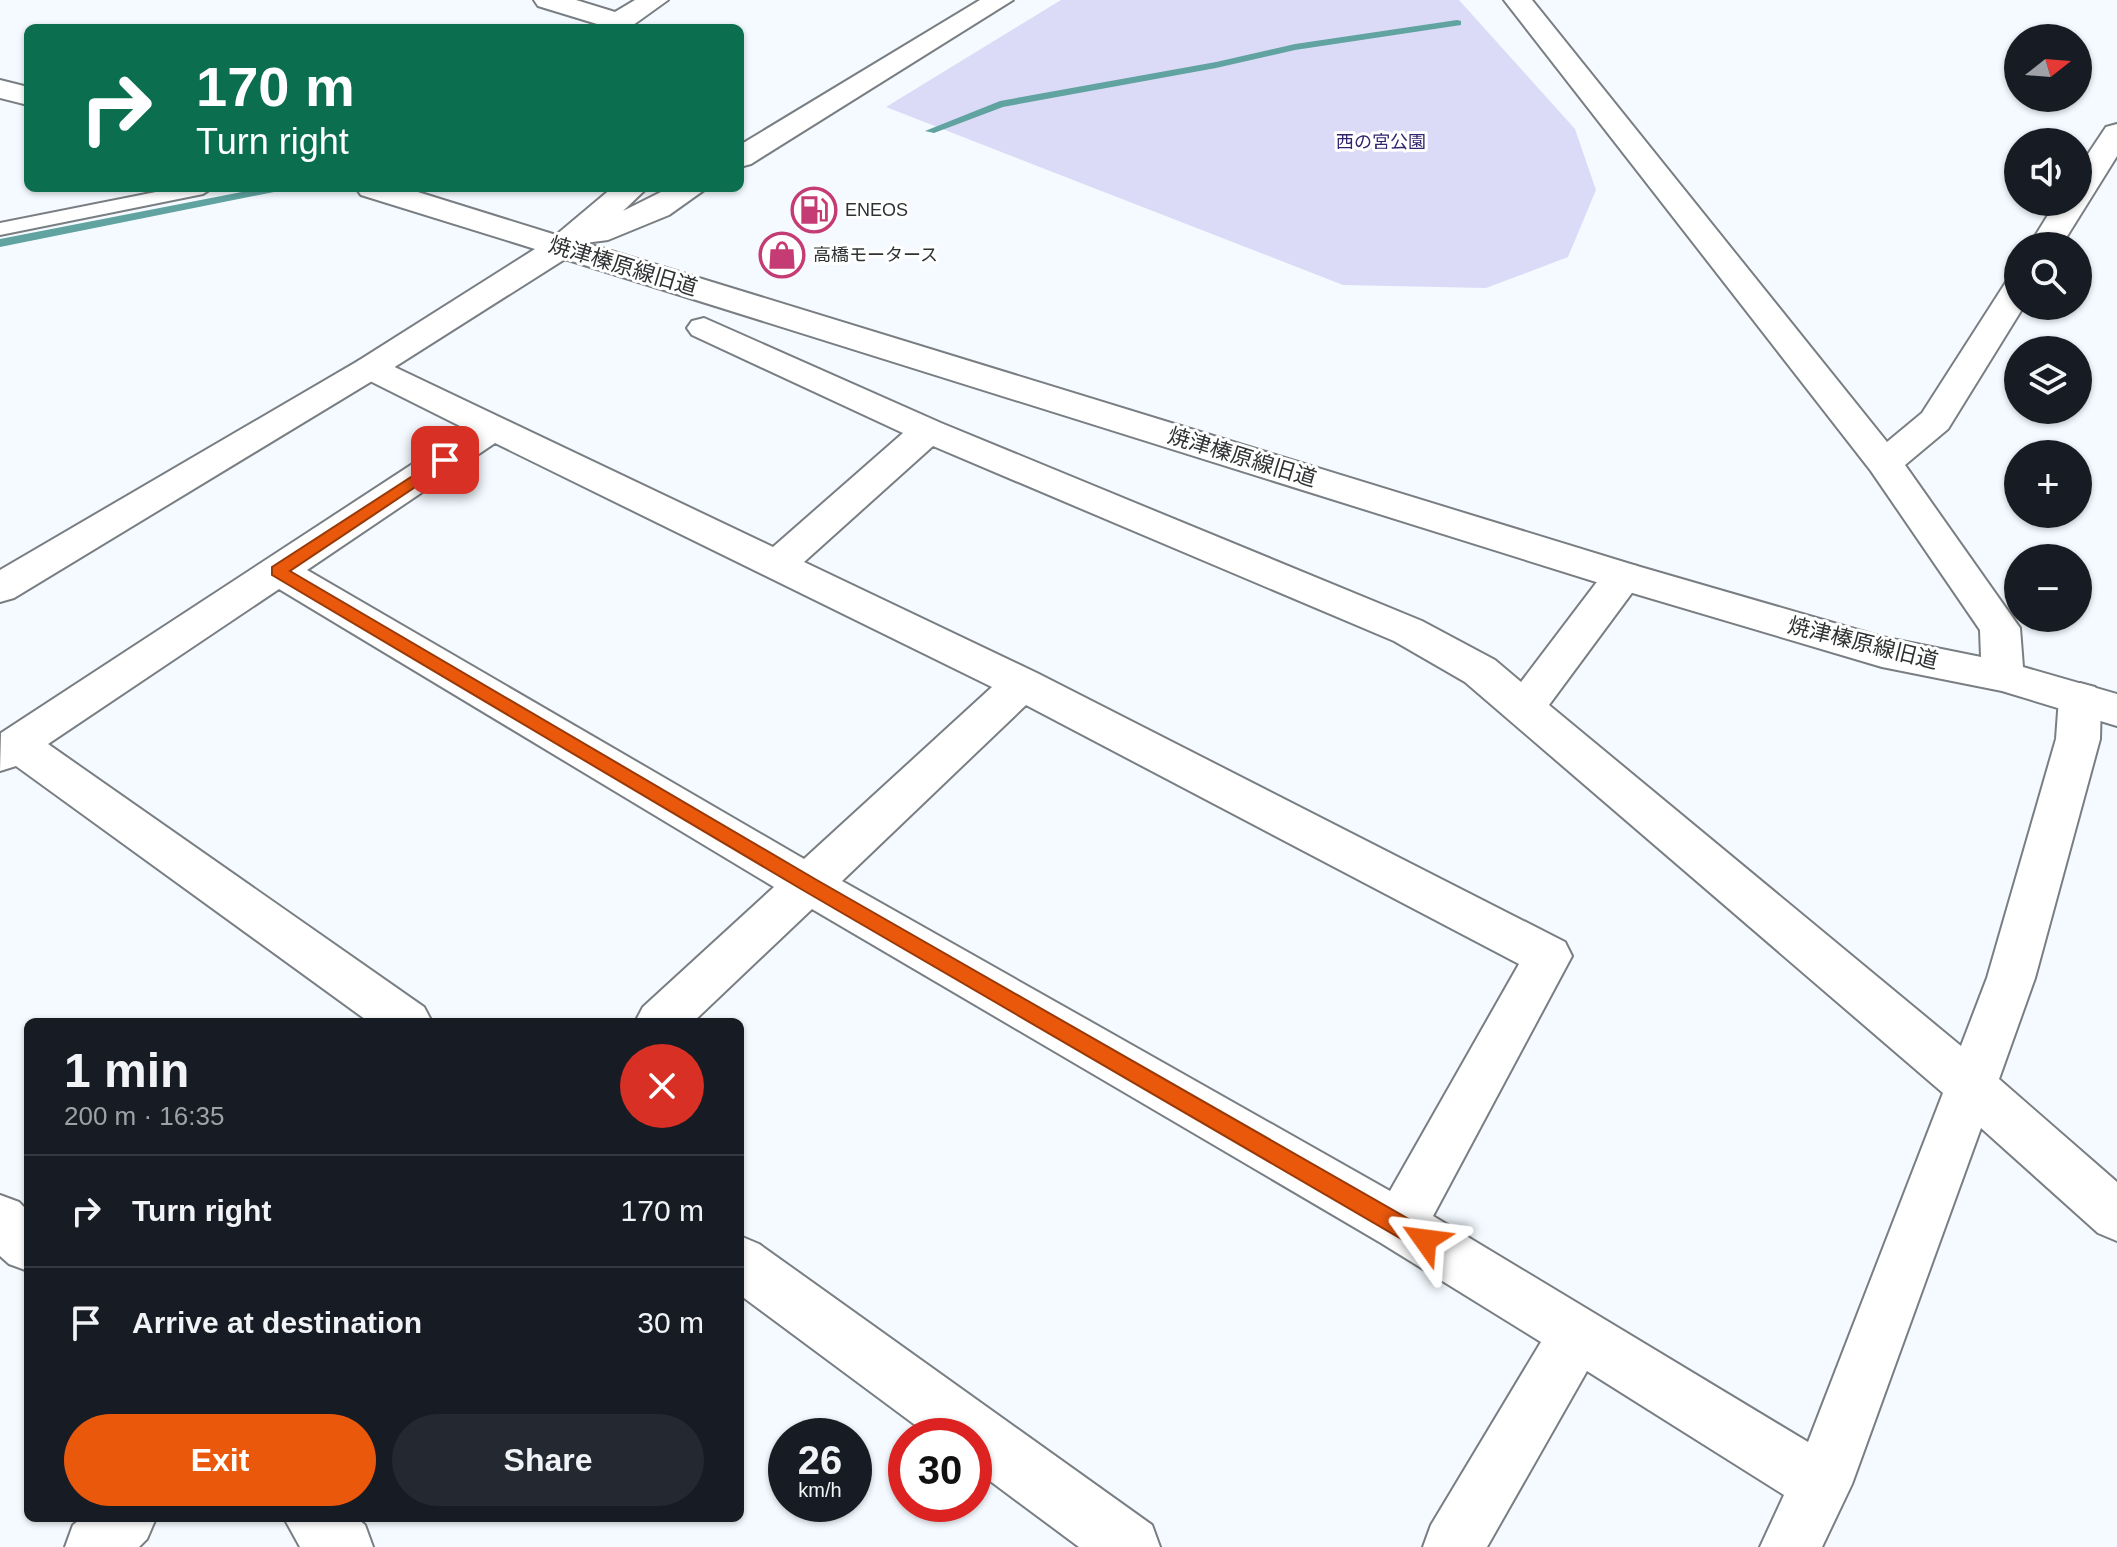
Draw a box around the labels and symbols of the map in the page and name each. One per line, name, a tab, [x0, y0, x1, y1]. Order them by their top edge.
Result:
north arrow	[2004, 24, 2092, 112]
park label: 西の宮公園	[1336, 132, 1426, 152]
fuel station icon: ENEOS	[790, 186, 838, 234]
place label: ENEOS	[845, 200, 908, 220]
shop icon: 高橋モータース	[758, 231, 806, 279]
street label: 焼津榛原線旧道	[546, 232, 700, 300]
place label: 高橋モータース	[813, 245, 938, 265]
street label: 焼津榛原線旧道	[1165, 423, 1319, 491]
pin	[411, 426, 479, 494]
street label: 焼津榛原線旧道	[1785, 612, 1941, 674]
position arrow	[1383, 1198, 1467, 1282]
speed limit sign: 30	[888, 1418, 992, 1522]

